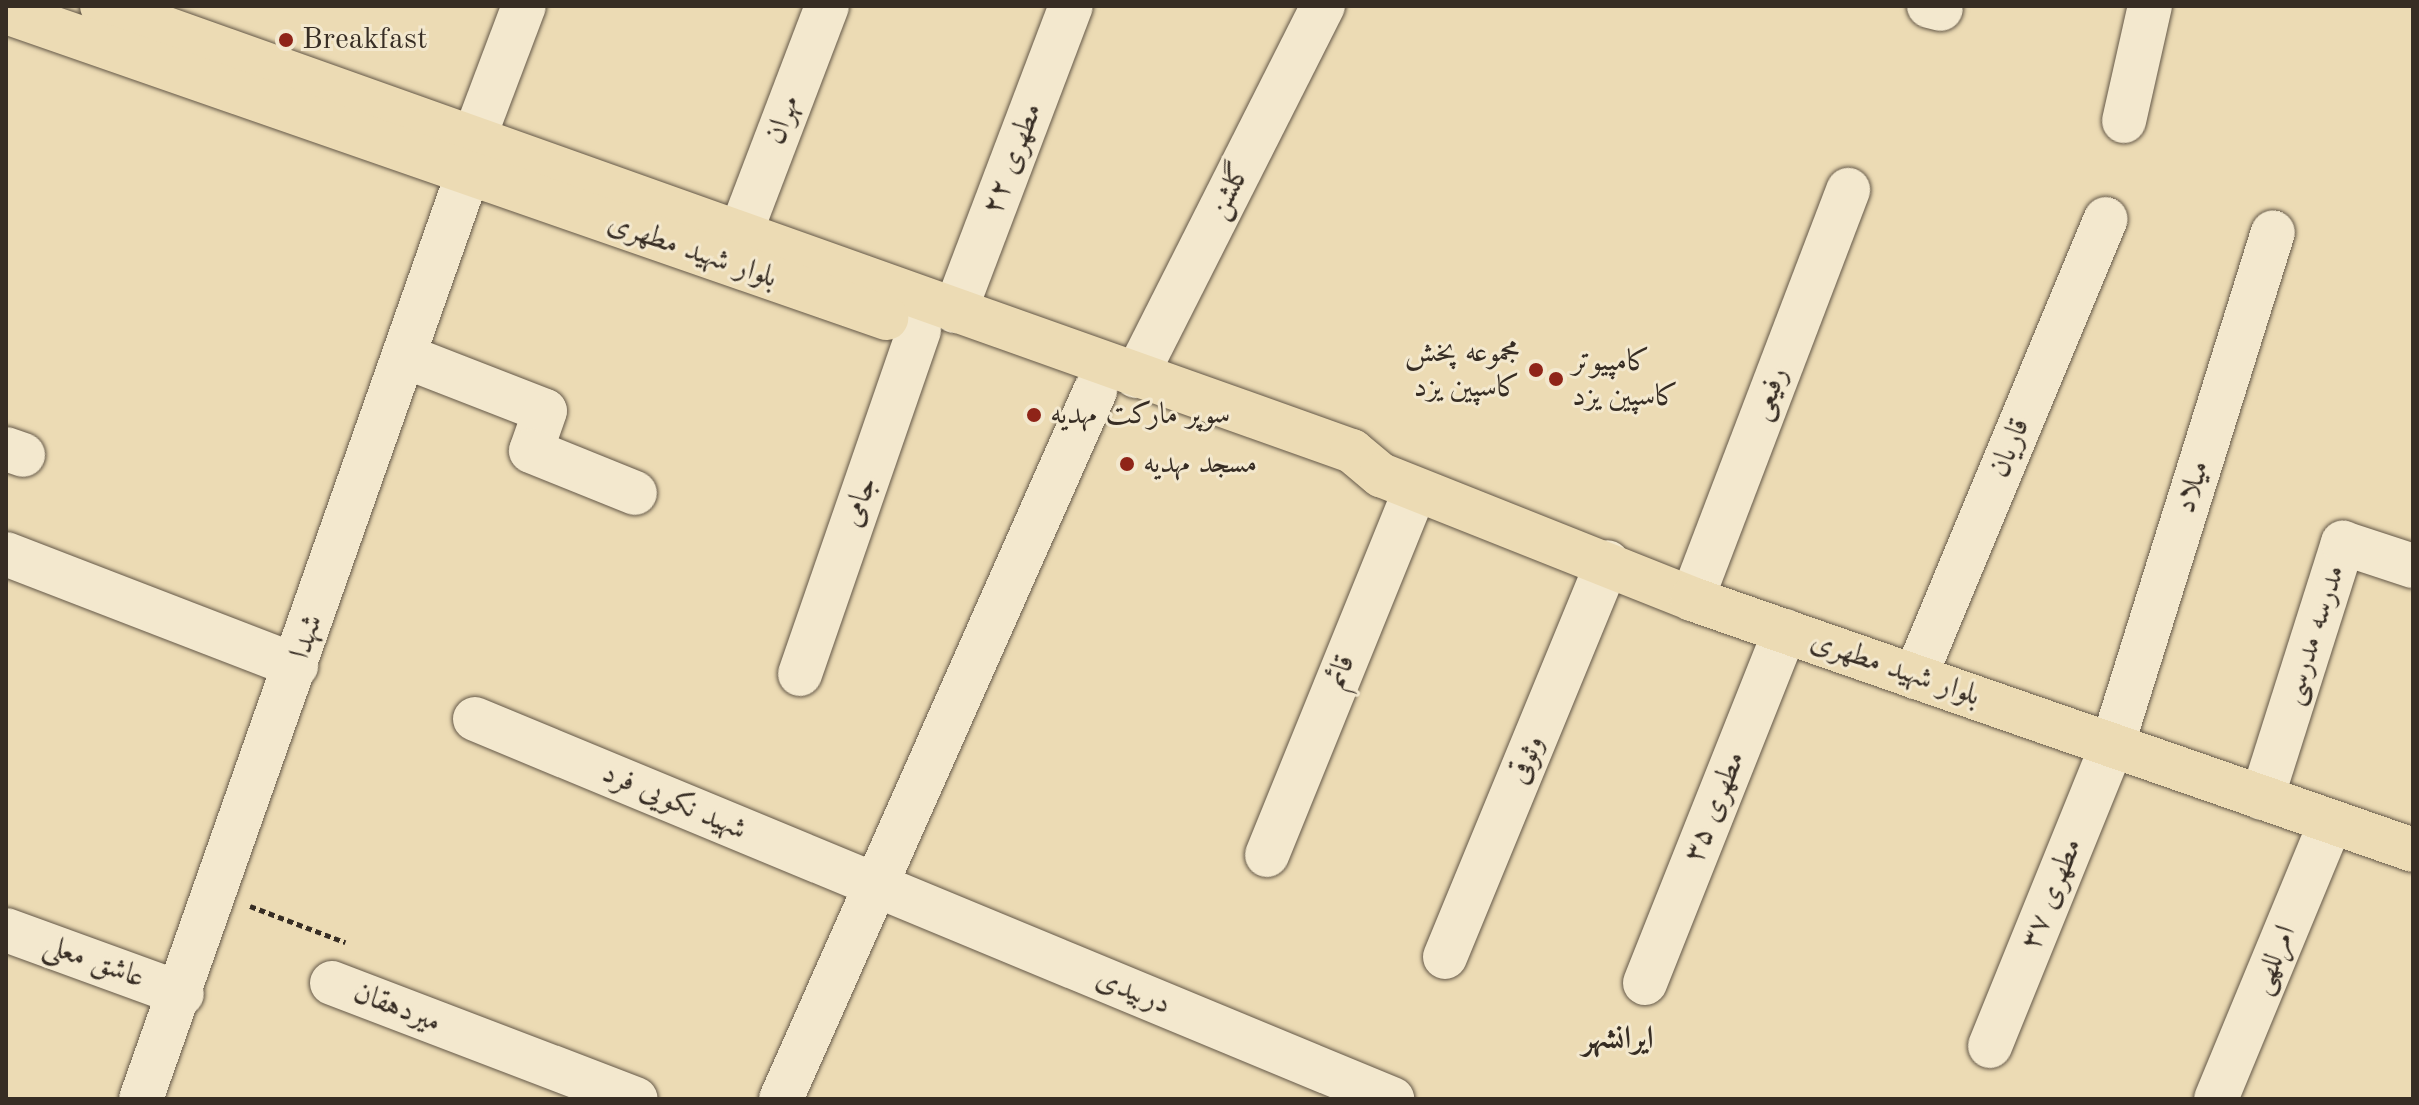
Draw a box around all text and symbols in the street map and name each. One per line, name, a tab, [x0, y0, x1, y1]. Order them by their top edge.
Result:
place label: Breakfast	[302, 22, 427, 58]
marker: Breakfast	[277, 31, 295, 49]
street label: مهران	[757, 90, 809, 150]
street label: مطهری ۲۲	[975, 98, 1051, 220]
street label: گلشن	[1201, 157, 1259, 225]
street label: بلوار شهید مطهری	[603, 205, 781, 297]
place label: مجموعه پخش کاسپین یزد	[1405, 335, 1520, 406]
place label: کامپیوتر کاسپین یزد	[1572, 344, 1679, 414]
marker: مجموعه پخش کاسپین یزد	[1527, 361, 1545, 379]
street label: رفیعی	[1743, 362, 1797, 426]
marker: کامپیوتر کاسپین یزد	[1547, 370, 1565, 388]
place label: سوپر مارکت مهدیه	[1050, 397, 1230, 433]
marker: سوپر مارکت مهدیه	[1025, 406, 1043, 424]
street label: قاریان	[1981, 413, 2039, 483]
place label: مسجد مهدیه	[1143, 446, 1257, 482]
marker: مسجد مهدیه	[1118, 455, 1136, 473]
street label: میلاد	[2168, 456, 2218, 518]
street label: جامی	[835, 472, 885, 532]
street label: مدرسه مدرسی	[2275, 561, 2353, 709]
street label: شهدا	[283, 610, 331, 664]
street label: بلوار شهید مطهری	[1806, 623, 1984, 715]
street label: قائم	[1318, 650, 1364, 694]
street label: وثوقی	[1501, 730, 1553, 790]
street label: مطهری ۳۵	[1676, 746, 1754, 868]
street label: شهید نکویی فرد	[596, 755, 752, 849]
street label: مطهری ۳۷	[2013, 833, 2091, 955]
street label: امرللهی	[2243, 920, 2305, 1000]
street label: عاشق معلی	[39, 927, 149, 997]
street label: دربیدی	[1090, 961, 1176, 1023]
street label: میردهقان	[348, 975, 446, 1041]
district label: ایرانشهر	[1582, 1021, 1654, 1059]

